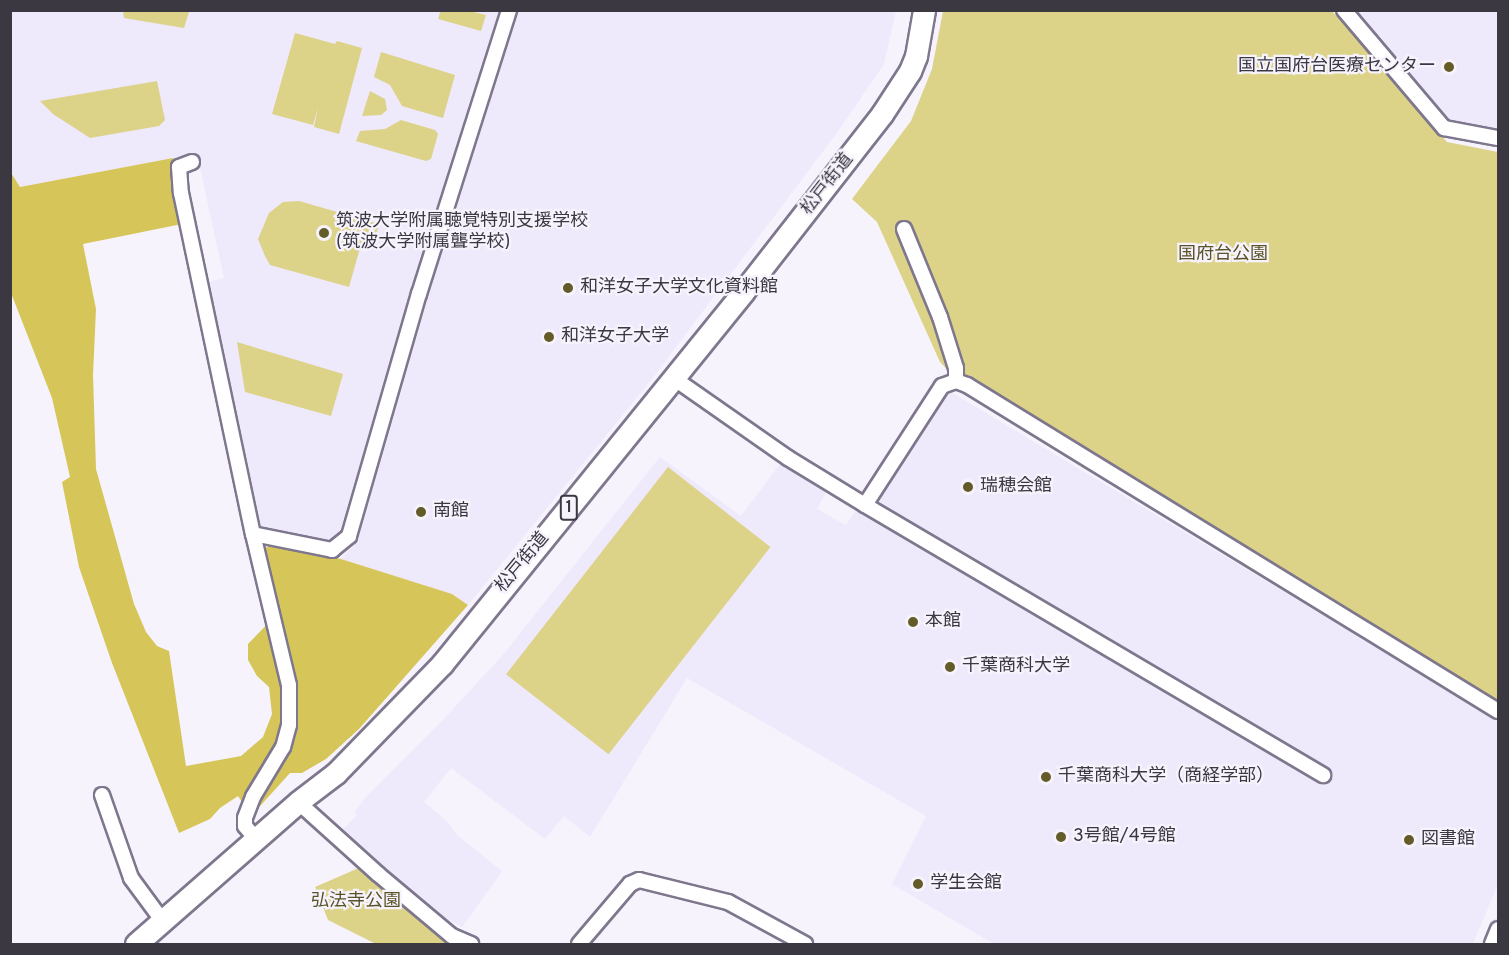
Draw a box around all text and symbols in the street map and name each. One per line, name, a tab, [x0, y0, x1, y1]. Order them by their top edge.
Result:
place label: 国立国府台医療センター	[1238, 56, 1436, 78]
marker: 国立国府台医療センター	[1440, 58, 1458, 76]
street label: 松戸街道	[797, 150, 859, 220]
place label: 筑波大学附属聴覚特別支援学校 (筑波大学附属聾学校)	[336, 212, 588, 254]
marker: 筑波大学附属聴覚特別支援学校 (筑波大学附属聾学校)	[317, 226, 331, 240]
park label: 国府台公園	[1178, 244, 1268, 266]
place label: 和洋女子大学文化資料館	[580, 277, 778, 299]
marker: 和洋女子大学文化資料館	[561, 281, 575, 295]
place label: 和洋女子大学	[561, 326, 669, 348]
marker: 和洋女子大学	[542, 330, 556, 344]
place label: 瑞穂会館	[980, 476, 1052, 498]
marker: 瑞穂会館	[961, 480, 975, 494]
road number: 1	[558, 495, 580, 521]
place label: 南館	[433, 501, 469, 523]
marker: 南館	[414, 505, 428, 519]
street label: 松戸街道	[492, 528, 554, 598]
place label: 本館	[925, 611, 961, 633]
marker: 本館	[906, 615, 920, 629]
place label: 千葉商科大学	[962, 656, 1070, 678]
marker: 千葉商科大学	[943, 660, 957, 674]
place label: 千葉商科大学（商経学部）	[1058, 766, 1274, 788]
marker: 千葉商科大学（商経学部）	[1039, 770, 1053, 784]
place label: 3号館/4号館	[1073, 826, 1176, 848]
place label: 図書館	[1421, 829, 1475, 851]
marker: 3号館/4号館	[1054, 830, 1068, 844]
marker: 図書館	[1402, 833, 1416, 847]
place label: 学生会館	[930, 873, 1002, 895]
marker: 学生会館	[911, 877, 925, 891]
park label: 弘法寺公園	[311, 891, 401, 913]

